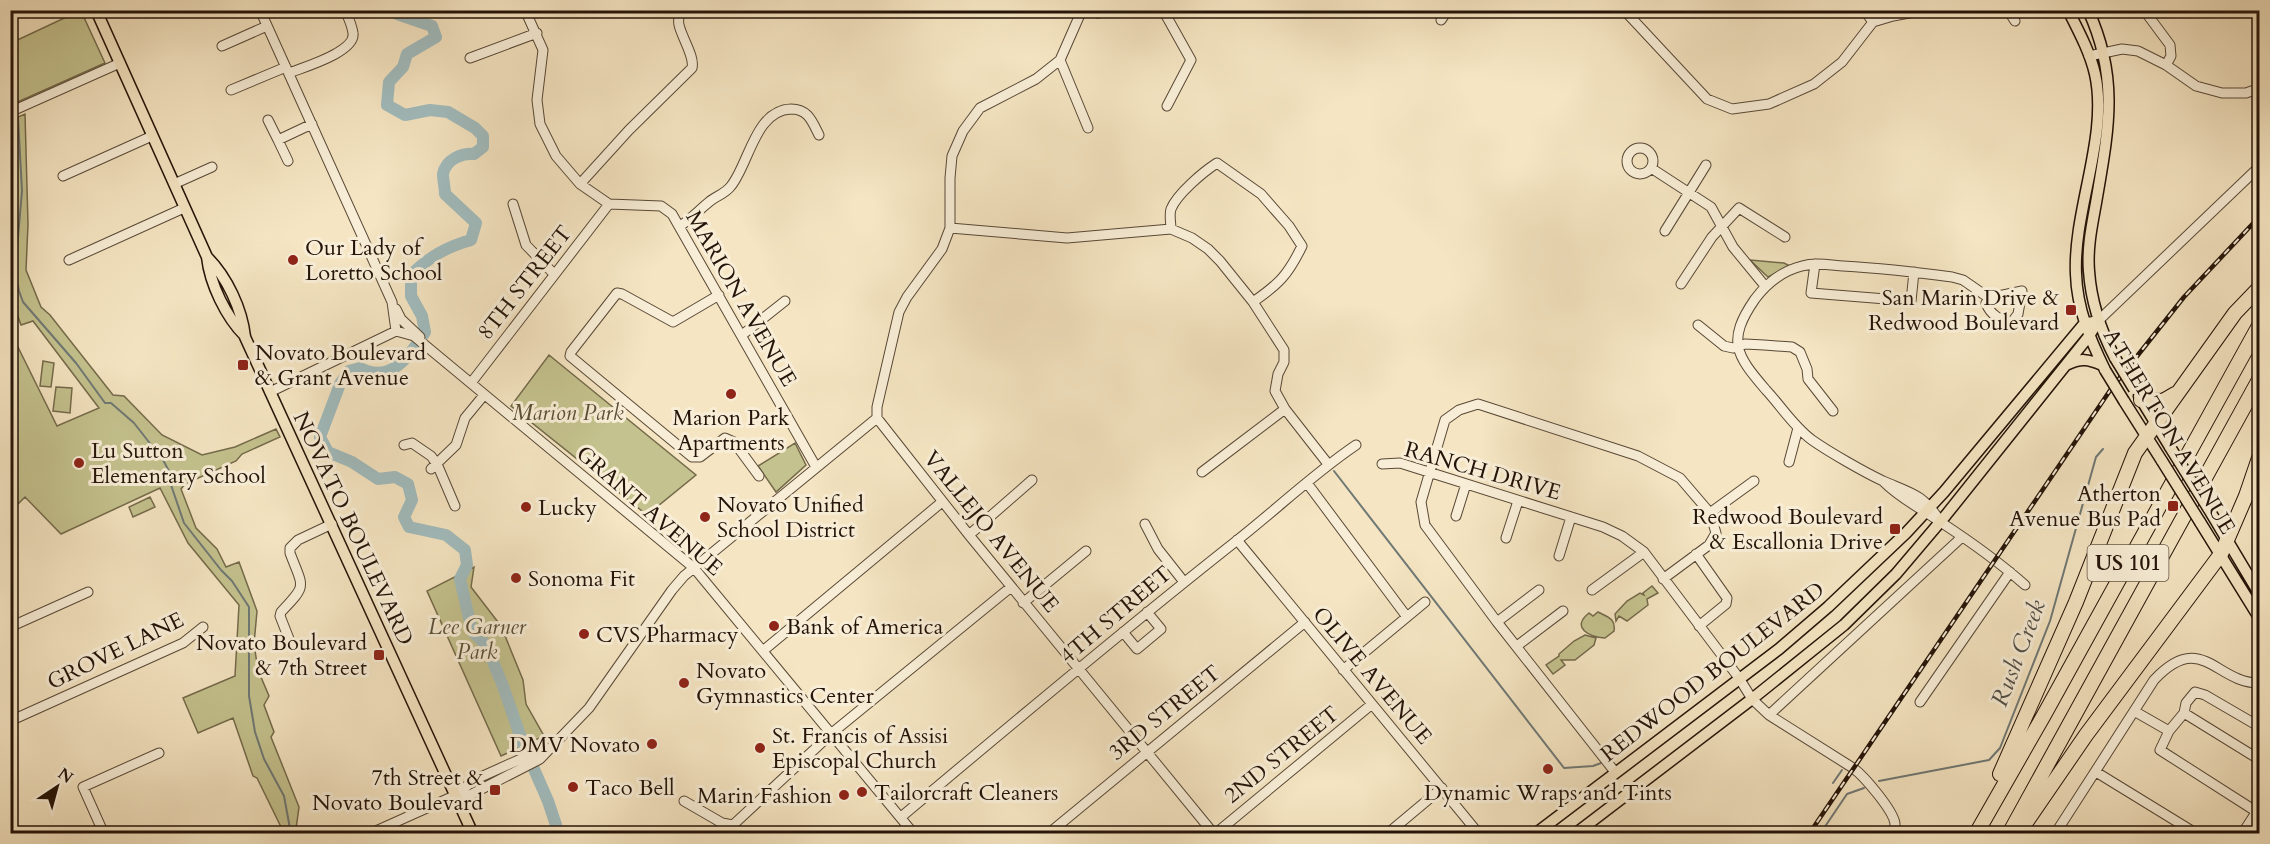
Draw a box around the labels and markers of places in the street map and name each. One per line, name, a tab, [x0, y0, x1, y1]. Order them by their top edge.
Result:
place label: Our Lady of Loretto School	[305, 233, 443, 288]
marker: Our Lady of Loretto School	[286, 253, 300, 267]
place label: San Marin Drive & Redwood Boulevard	[1868, 283, 2060, 338]
marker: San Marin Drive & Redwood Boulevard	[2064, 303, 2078, 317]
place label: Novato Boulevard & Grant Avenue	[255, 338, 426, 393]
marker: Novato Boulevard & Grant Avenue	[236, 358, 250, 372]
marker: Marion Park Apartments	[724, 387, 738, 401]
place label: Marion Park Apartments	[672, 403, 790, 458]
place label: Lu Sutton Elementary School	[91, 436, 266, 491]
marker: Lu Sutton Elementary School	[72, 456, 86, 470]
place label: Atherton Avenue Bus Pad	[2009, 479, 2161, 534]
place label: Novato Unified School District	[717, 490, 864, 545]
place label: Lucky	[538, 493, 597, 523]
marker: Atherton Avenue Bus Pad	[2166, 499, 2180, 513]
marker: Lucky	[519, 500, 533, 514]
place label: Redwood Boulevard & Escallonia Drive	[1692, 502, 1883, 557]
marker: Novato Unified School District	[698, 510, 712, 524]
marker: Redwood Boulevard & Escallonia Drive	[1888, 522, 1902, 536]
place label: Sonoma Fit	[528, 564, 635, 594]
marker: Sonoma Fit	[509, 571, 523, 585]
place label: Bank of America	[786, 612, 944, 642]
marker: Bank of America	[767, 619, 781, 633]
place label: CVS Pharmacy	[596, 620, 739, 650]
marker: CVS Pharmacy	[577, 627, 591, 641]
place label: Novato Boulevard & 7th Street	[196, 628, 367, 683]
marker: Novato Boulevard & 7th Street	[372, 648, 386, 662]
place label: Novato Gymnastics Center	[696, 656, 875, 711]
marker: Novato Gymnastics Center	[677, 676, 691, 690]
place label: St. Francis of Assisi Episcopal Church	[772, 721, 948, 776]
place label: DMV Novato	[509, 730, 640, 760]
marker: DMV Novato	[645, 737, 659, 751]
marker: St. Francis of Assisi Episcopal Church	[753, 741, 767, 755]
marker: Dynamic Wraps and Tints	[1541, 762, 1555, 776]
place label: 7th Street & Novato Boulevard	[312, 763, 484, 818]
place label: Taco Bell	[585, 773, 675, 803]
place label: Tailorcraft Cleaners	[874, 778, 1058, 808]
place label: Dynamic Wraps and Tints	[1424, 778, 1672, 808]
marker: Taco Bell	[566, 780, 580, 794]
place label: Marin Fashion	[697, 781, 832, 811]
marker: 7th Street & Novato Boulevard	[488, 783, 502, 797]
marker: Tailorcraft Cleaners	[855, 785, 869, 799]
marker: Marin Fashion	[837, 788, 851, 802]

